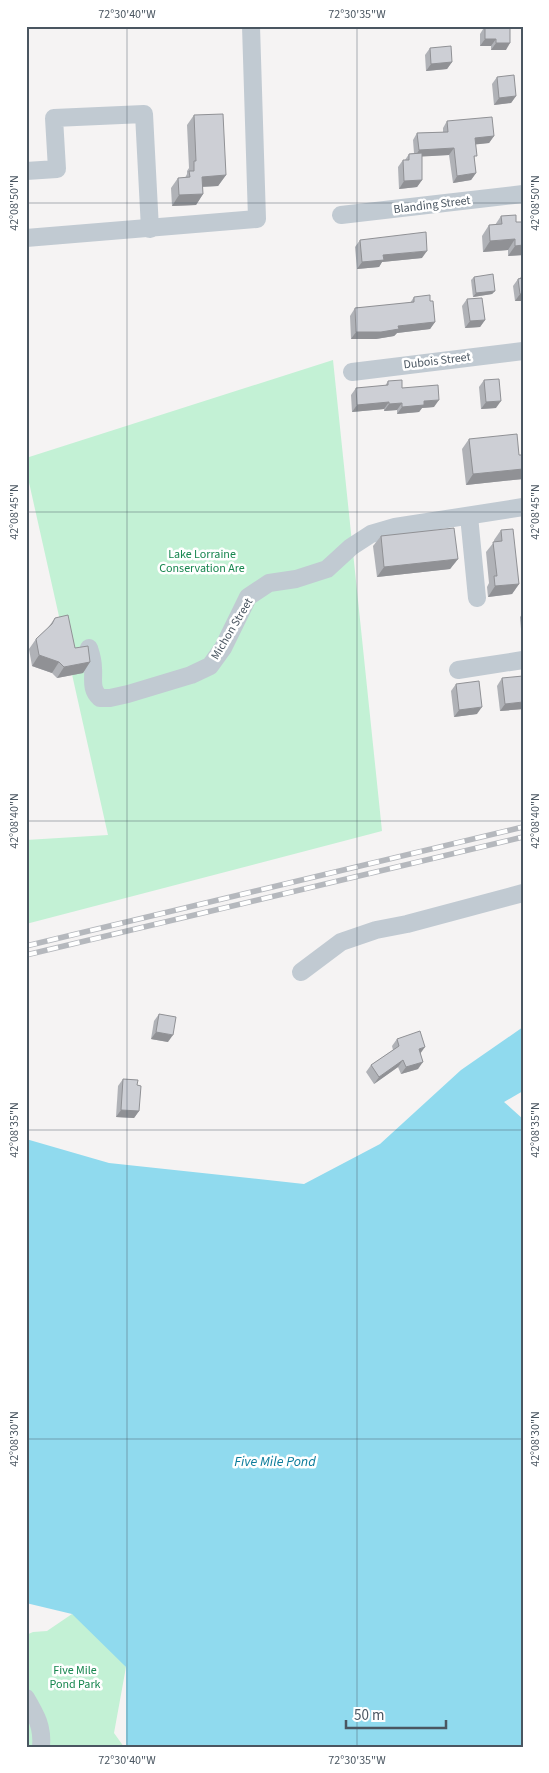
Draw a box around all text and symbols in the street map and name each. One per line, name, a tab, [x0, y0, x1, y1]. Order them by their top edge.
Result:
text: 72°30'40"W	[98, 6, 156, 23]
text: 72°30'35"W	[328, 6, 386, 23]
text: 42°08'50"N	[6, 175, 23, 231]
text: 42°08'50"N	[527, 175, 544, 231]
street label: Blanding Street	[393, 192, 471, 218]
street label: Dubois Street	[402, 348, 472, 374]
text: 42°08'45"N	[6, 484, 23, 540]
text: 42°08'45"N	[527, 484, 544, 540]
park label: Lake Lorraine Conservation Are	[159, 546, 245, 577]
street label: Michon Street	[207, 595, 257, 663]
text: 42°08'40"N	[6, 793, 23, 849]
text: 42°08'40"N	[527, 793, 544, 849]
text: 42°08'35"N	[6, 1102, 23, 1158]
text: 42°08'35"N	[527, 1102, 544, 1158]
text: 42°08'30"N	[6, 1411, 23, 1467]
text: 42°08'30"N	[527, 1411, 544, 1467]
water label: Five Mile Pond	[234, 1452, 316, 1472]
park label: Five Mile Pond Park	[49, 1662, 101, 1693]
scale bar	[346, 1698, 446, 1730]
text: 50 m	[354, 1705, 384, 1726]
text: 72°30'40"W	[98, 1752, 156, 1769]
text: 72°30'35"W	[328, 1752, 386, 1769]

